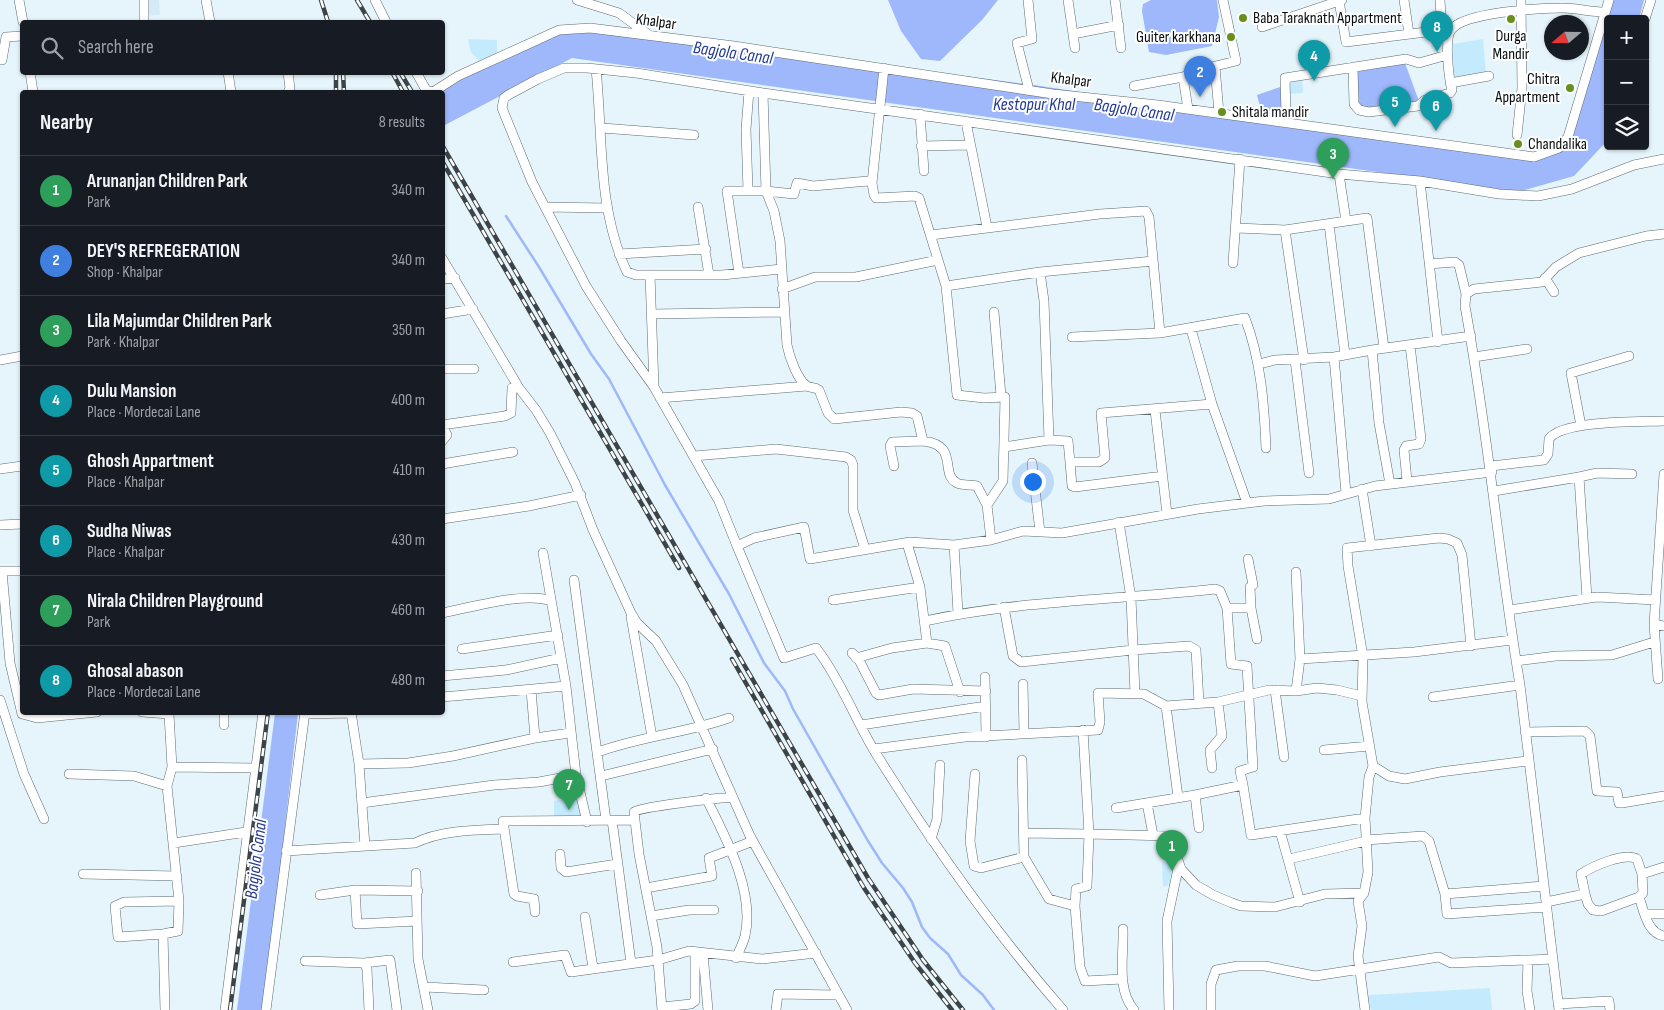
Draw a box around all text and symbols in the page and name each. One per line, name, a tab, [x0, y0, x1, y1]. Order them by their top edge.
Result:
place label: Baba Taraknath Appartment	[1253, 9, 1402, 28]
street label: Khalpar	[635, 10, 678, 34]
pin: 8	[1421, 11, 1453, 52]
marker: Baba Taraknath Appartment	[1237, 12, 1249, 24]
marker: Durga Mandir	[1505, 13, 1517, 25]
north arrow	[1544, 15, 1589, 60]
map controls	[1604, 15, 1649, 150]
button: +	[1604, 15, 1649, 60]
search box	[20, 20, 445, 75]
place label: Durga Mandir	[1493, 27, 1530, 64]
place label: Guiter karkhana	[1136, 28, 1221, 47]
marker: Guiter karkhana	[1225, 31, 1237, 43]
icon: search	[38, 34, 66, 62]
text: Search here	[78, 36, 154, 59]
water label: Bagjola Canal	[692, 37, 775, 69]
pin: 4	[1298, 40, 1330, 81]
pin: 2	[1184, 56, 1216, 97]
button: −	[1604, 60, 1649, 105]
street label: Khalpar	[1050, 68, 1093, 92]
place label: Chitra Appartment	[1494, 70, 1560, 107]
marker: Chitra Appartment	[1564, 82, 1576, 94]
pin: 5	[1379, 86, 1411, 127]
pin: 6	[1420, 90, 1452, 131]
water label: Kestopur Khal	[993, 94, 1076, 115]
water label: Bagjola Canal	[1093, 94, 1176, 126]
place label: Shitala mandir	[1232, 103, 1309, 122]
button: layers	[1604, 105, 1649, 150]
marker: Shitala mandir	[1216, 106, 1228, 118]
text: Nearby	[40, 110, 93, 135]
text: 8 results	[379, 113, 425, 132]
place label: Chandalika	[1528, 135, 1587, 154]
pin: 3	[1317, 138, 1349, 179]
marker: Chandalika	[1512, 138, 1524, 150]
text: Arunanjan Children Park	[87, 170, 248, 193]
text: 1	[53, 181, 59, 200]
text: 340 m	[392, 181, 425, 200]
text: Park	[87, 193, 110, 212]
text: DEY'S REFREGERATION	[87, 240, 240, 263]
text: 2	[52, 251, 60, 270]
text: 340 m	[392, 251, 425, 270]
text: Shop · Khalpar	[87, 263, 163, 282]
text: Lila Majumdar Children Park	[87, 310, 272, 333]
text: 3	[52, 321, 60, 340]
text: 350 m	[392, 321, 425, 340]
text: Park · Khalpar	[87, 333, 159, 352]
text: Dulu Mansion	[87, 380, 176, 403]
text: 4	[52, 391, 60, 410]
text: 400 m	[391, 391, 425, 410]
text: Place · Mordecai Lane	[87, 403, 201, 422]
text: Ghosh Appartment	[87, 450, 214, 473]
text: 5	[52, 461, 60, 480]
text: 410 m	[393, 461, 425, 480]
your location	[1020, 469, 1046, 495]
text: Place · Khalpar	[87, 473, 165, 492]
text: Sudha Niwas	[87, 520, 172, 543]
text: 6	[52, 531, 60, 550]
text: 430 m	[392, 531, 425, 550]
text: Place · Khalpar	[87, 543, 165, 562]
text: Nirala Children Playground	[87, 590, 263, 613]
text: 7	[53, 601, 59, 620]
text: 460 m	[391, 601, 425, 620]
text: Park	[87, 613, 110, 632]
text: Ghosal abason	[87, 660, 183, 683]
text: 8	[52, 671, 60, 690]
text: 480 m	[391, 671, 425, 690]
text: Place · Mordecai Lane	[87, 683, 201, 702]
pin: 7	[553, 769, 585, 810]
water label: Bagjola Canal	[241, 817, 271, 900]
pin: 1	[1156, 830, 1188, 871]

